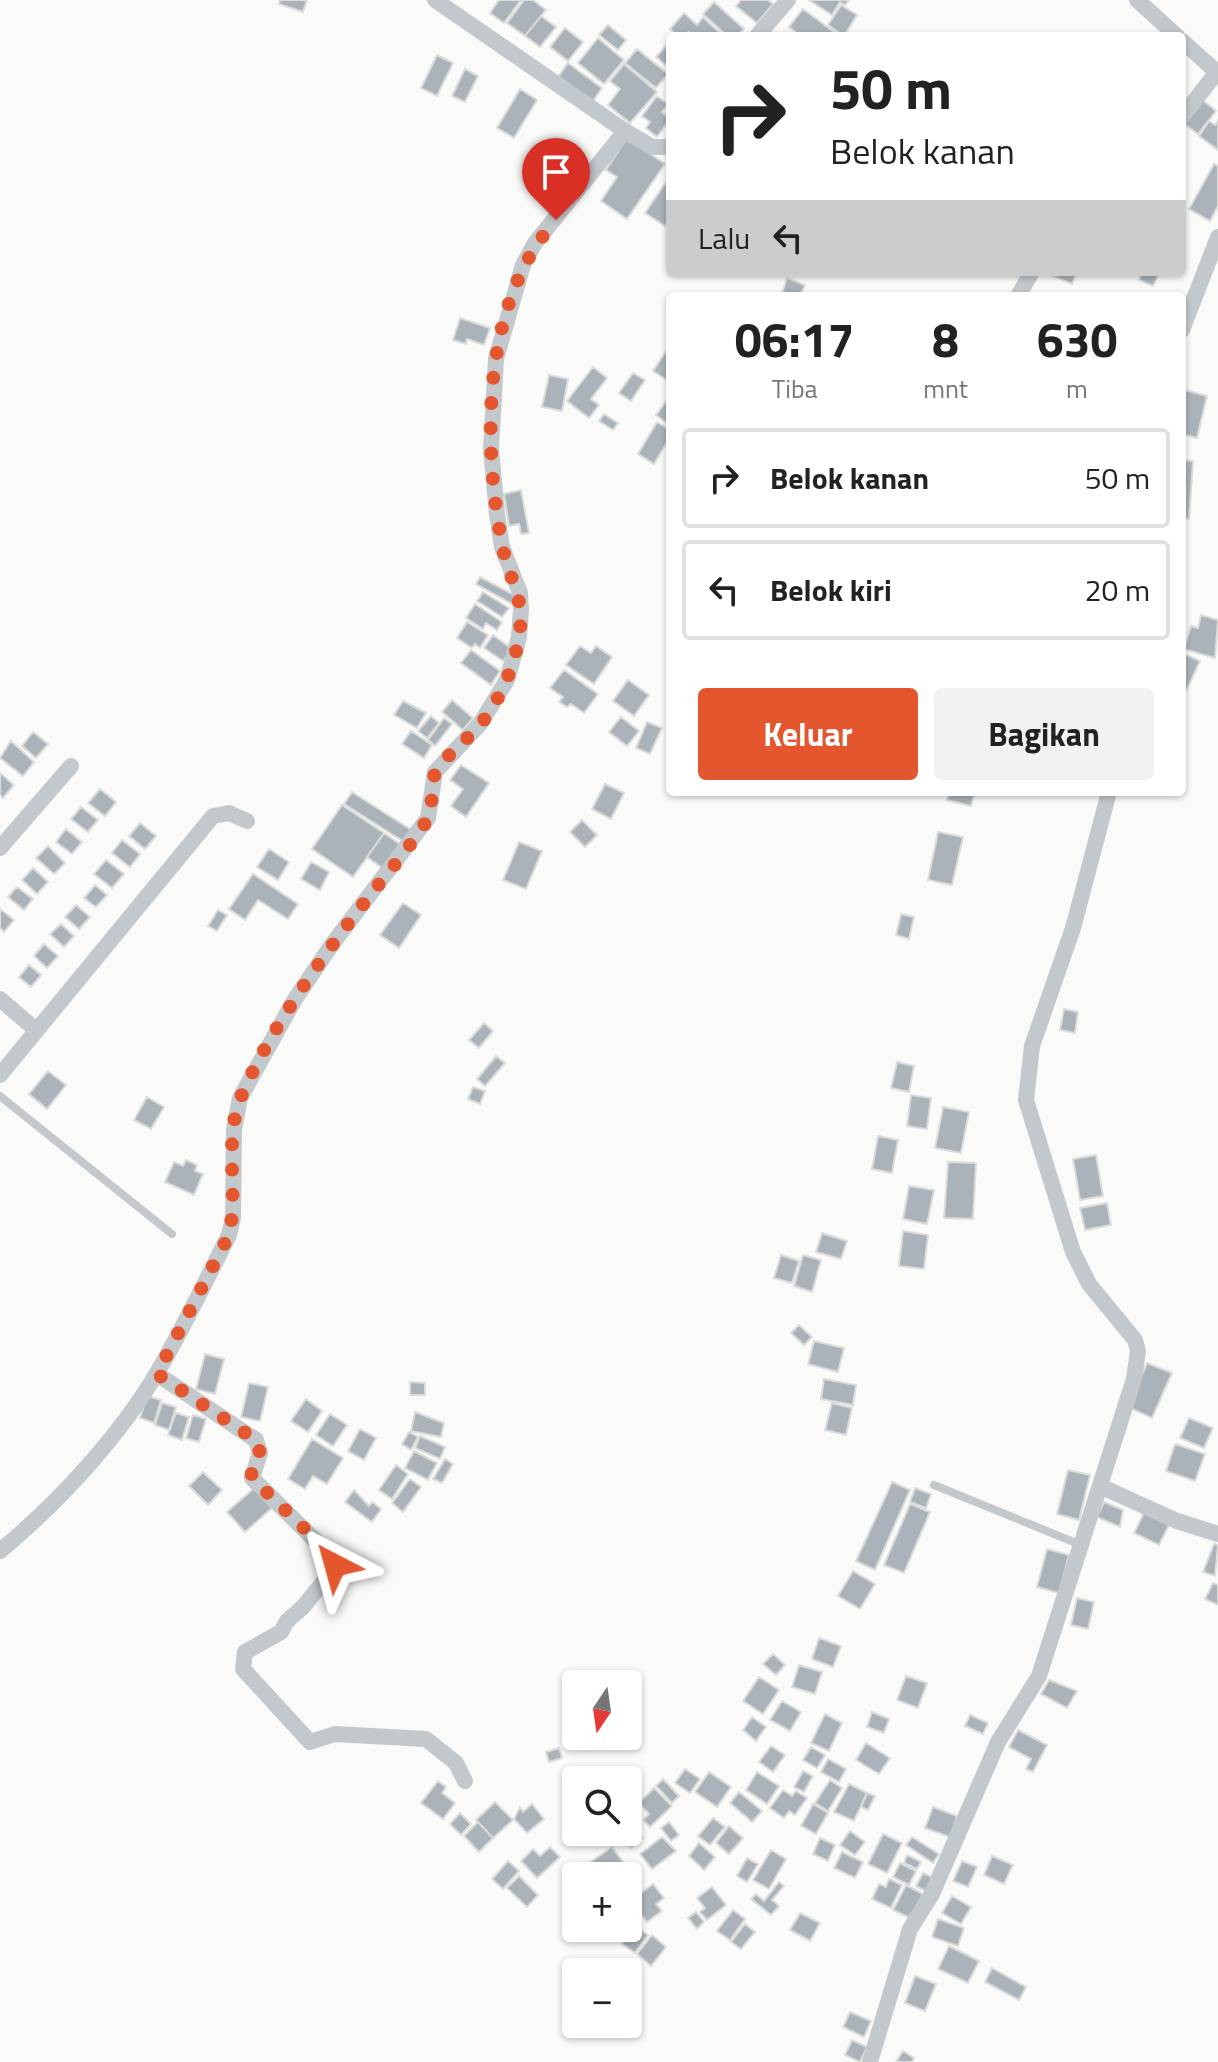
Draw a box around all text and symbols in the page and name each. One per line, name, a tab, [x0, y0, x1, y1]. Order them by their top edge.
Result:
text: 50 m	[830, 46, 952, 131]
icon: right	[698, 64, 802, 168]
text: Belok kanan	[830, 123, 1015, 178]
pin	[522, 138, 590, 220]
icon: arrive	[534, 150, 578, 194]
text: Lalu	[698, 215, 750, 261]
icon: left	[766, 216, 810, 260]
text: 06:17	[735, 303, 855, 376]
text: 8	[932, 303, 959, 376]
text: 630	[1037, 303, 1117, 376]
text: Tiba	[772, 369, 818, 408]
text: mnt	[923, 369, 968, 408]
text: m	[1066, 369, 1088, 408]
text: Belok kanan	[770, 455, 929, 501]
text: 50 m	[1085, 455, 1150, 501]
icon: right	[702, 456, 746, 500]
text: Belok kiri	[770, 567, 892, 613]
text: 20 m	[1085, 567, 1150, 613]
icon: left	[702, 568, 746, 612]
button: Keluar	[698, 688, 918, 780]
button: Bagikan	[934, 688, 1154, 780]
position arrow	[293, 1523, 377, 1607]
north arrow	[562, 1670, 642, 1750]
map controls	[562, 1670, 642, 2038]
button: search	[562, 1766, 642, 1846]
button: +	[562, 1862, 642, 1942]
button: −	[562, 1958, 642, 2038]

